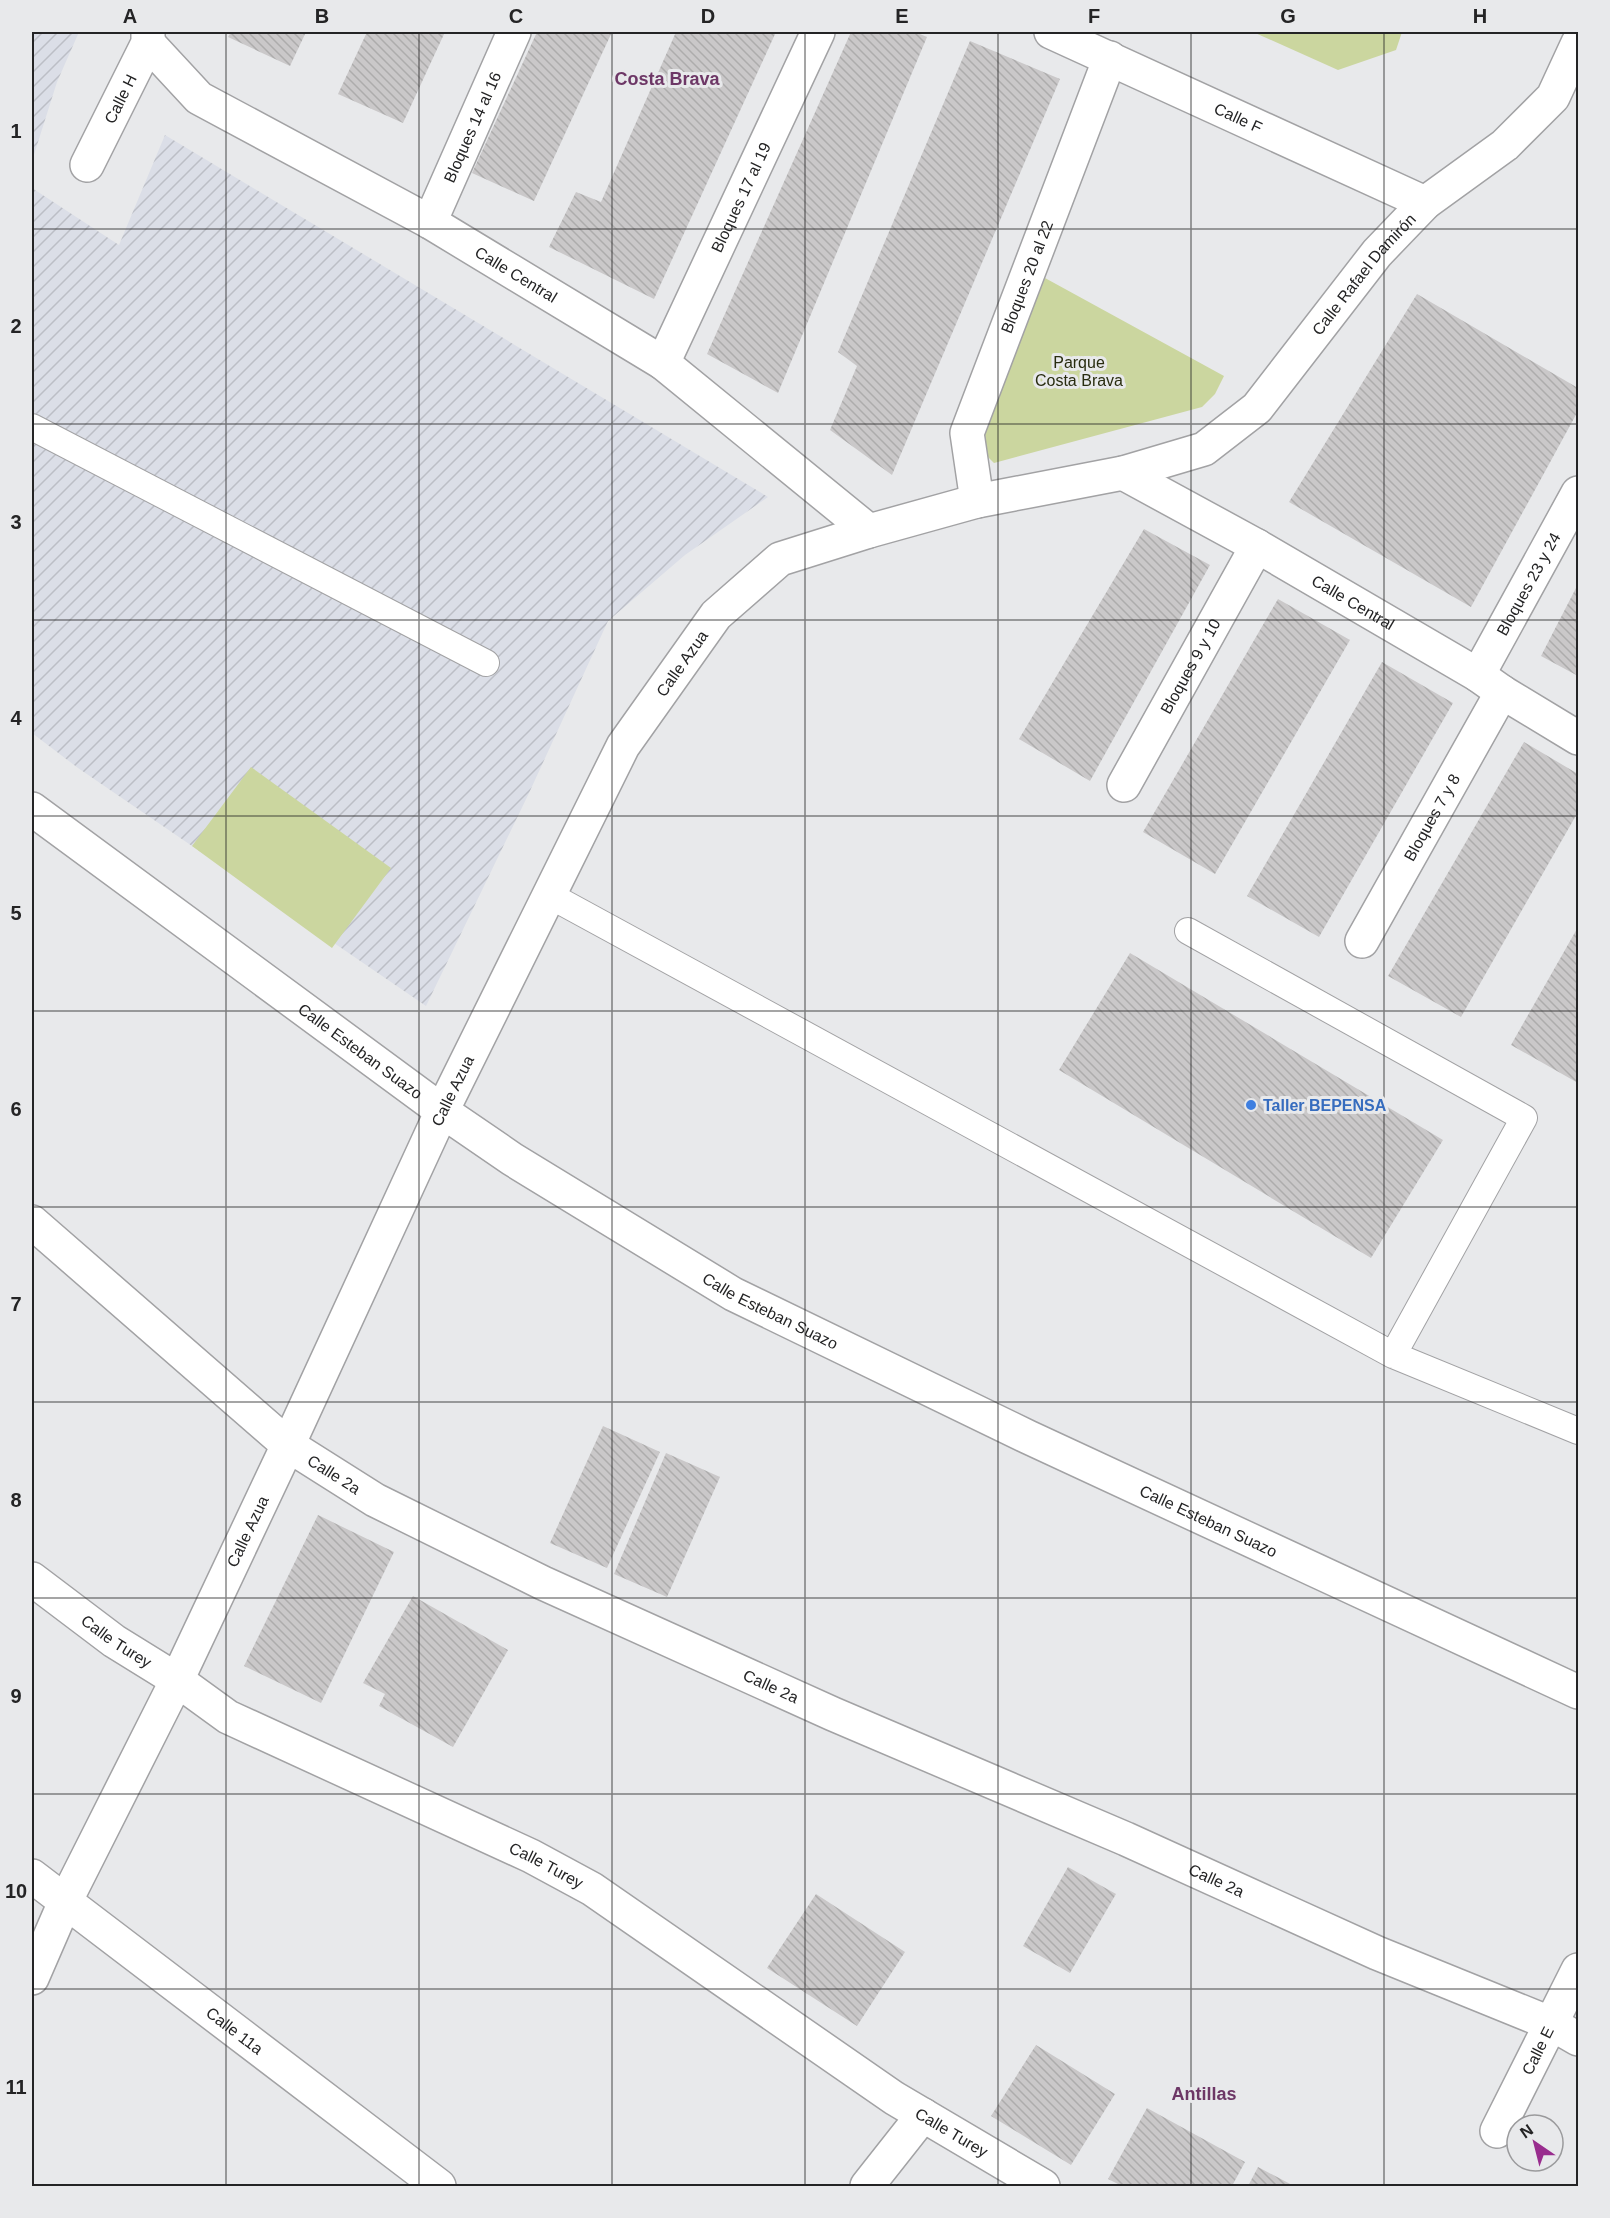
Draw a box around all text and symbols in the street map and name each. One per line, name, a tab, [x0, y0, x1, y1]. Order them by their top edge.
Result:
text: A	[123, 5, 137, 27]
text: B	[315, 5, 329, 27]
text: C	[509, 5, 523, 27]
text: D	[701, 5, 715, 27]
text: E	[895, 5, 909, 27]
text: F	[1088, 5, 1100, 27]
text: G	[1280, 5, 1296, 27]
text: H	[1473, 5, 1487, 27]
street label: Bloques 14 al 16	[441, 69, 504, 185]
district label: Costa Brava	[614, 69, 721, 89]
street label: Calle H	[101, 72, 140, 126]
street label: Calle F	[1212, 100, 1265, 136]
text: 1	[10, 120, 22, 142]
street label: Bloques 17 al 19	[708, 140, 774, 255]
street label: Calle Rafael Damirón	[1309, 211, 1419, 338]
street label: Bloques 20 al 22	[998, 218, 1056, 336]
street label: Calle Central	[472, 243, 560, 306]
text: 2	[10, 315, 22, 337]
park label: Parque Costa Brava	[1035, 354, 1123, 389]
text: 3	[10, 511, 22, 533]
street label: Bloques 23 y 24	[1493, 530, 1564, 639]
street label: Calle Central	[1309, 572, 1397, 633]
street label: Bloques 9 y 10	[1157, 616, 1224, 717]
street label: Calle Azua	[653, 627, 711, 700]
text: 4	[10, 707, 22, 729]
street label: Bloques 7 y 8	[1401, 771, 1463, 864]
text: 5	[10, 902, 22, 924]
street label: Calle Esteban Suazo	[295, 1000, 426, 1103]
street label: Calle Azua	[428, 1053, 477, 1129]
place label: Taller BEPENSA	[1263, 1097, 1387, 1114]
text: 6	[10, 1098, 22, 1120]
marker: Taller BEPENSA	[1244, 1098, 1258, 1112]
street label: Calle Esteban Suazo	[699, 1270, 841, 1353]
text: 7	[10, 1293, 22, 1315]
street label: Calle 2a	[304, 1452, 363, 1497]
street label: Calle Esteban Suazo	[1137, 1482, 1280, 1560]
text: 8	[10, 1489, 22, 1511]
street label: Calle Azua	[224, 1493, 272, 1570]
street label: Calle Turey	[78, 1612, 155, 1671]
street label: Calle 2a	[741, 1667, 801, 1706]
text: 9	[10, 1685, 22, 1707]
street label: Calle Turey	[507, 1839, 586, 1892]
street label: Calle 2a	[1186, 1861, 1247, 1900]
text: 10	[5, 1880, 27, 1902]
street label: Calle 11a	[203, 2004, 266, 2058]
street label: Calle E	[1519, 2024, 1557, 2078]
text: 11	[5, 2076, 27, 2098]
district label: Antillas	[1171, 2084, 1237, 2104]
street label: Calle Turey	[912, 2105, 991, 2160]
north arrow	[1505, 2113, 1565, 2173]
text: N	[1517, 2121, 1536, 2141]

